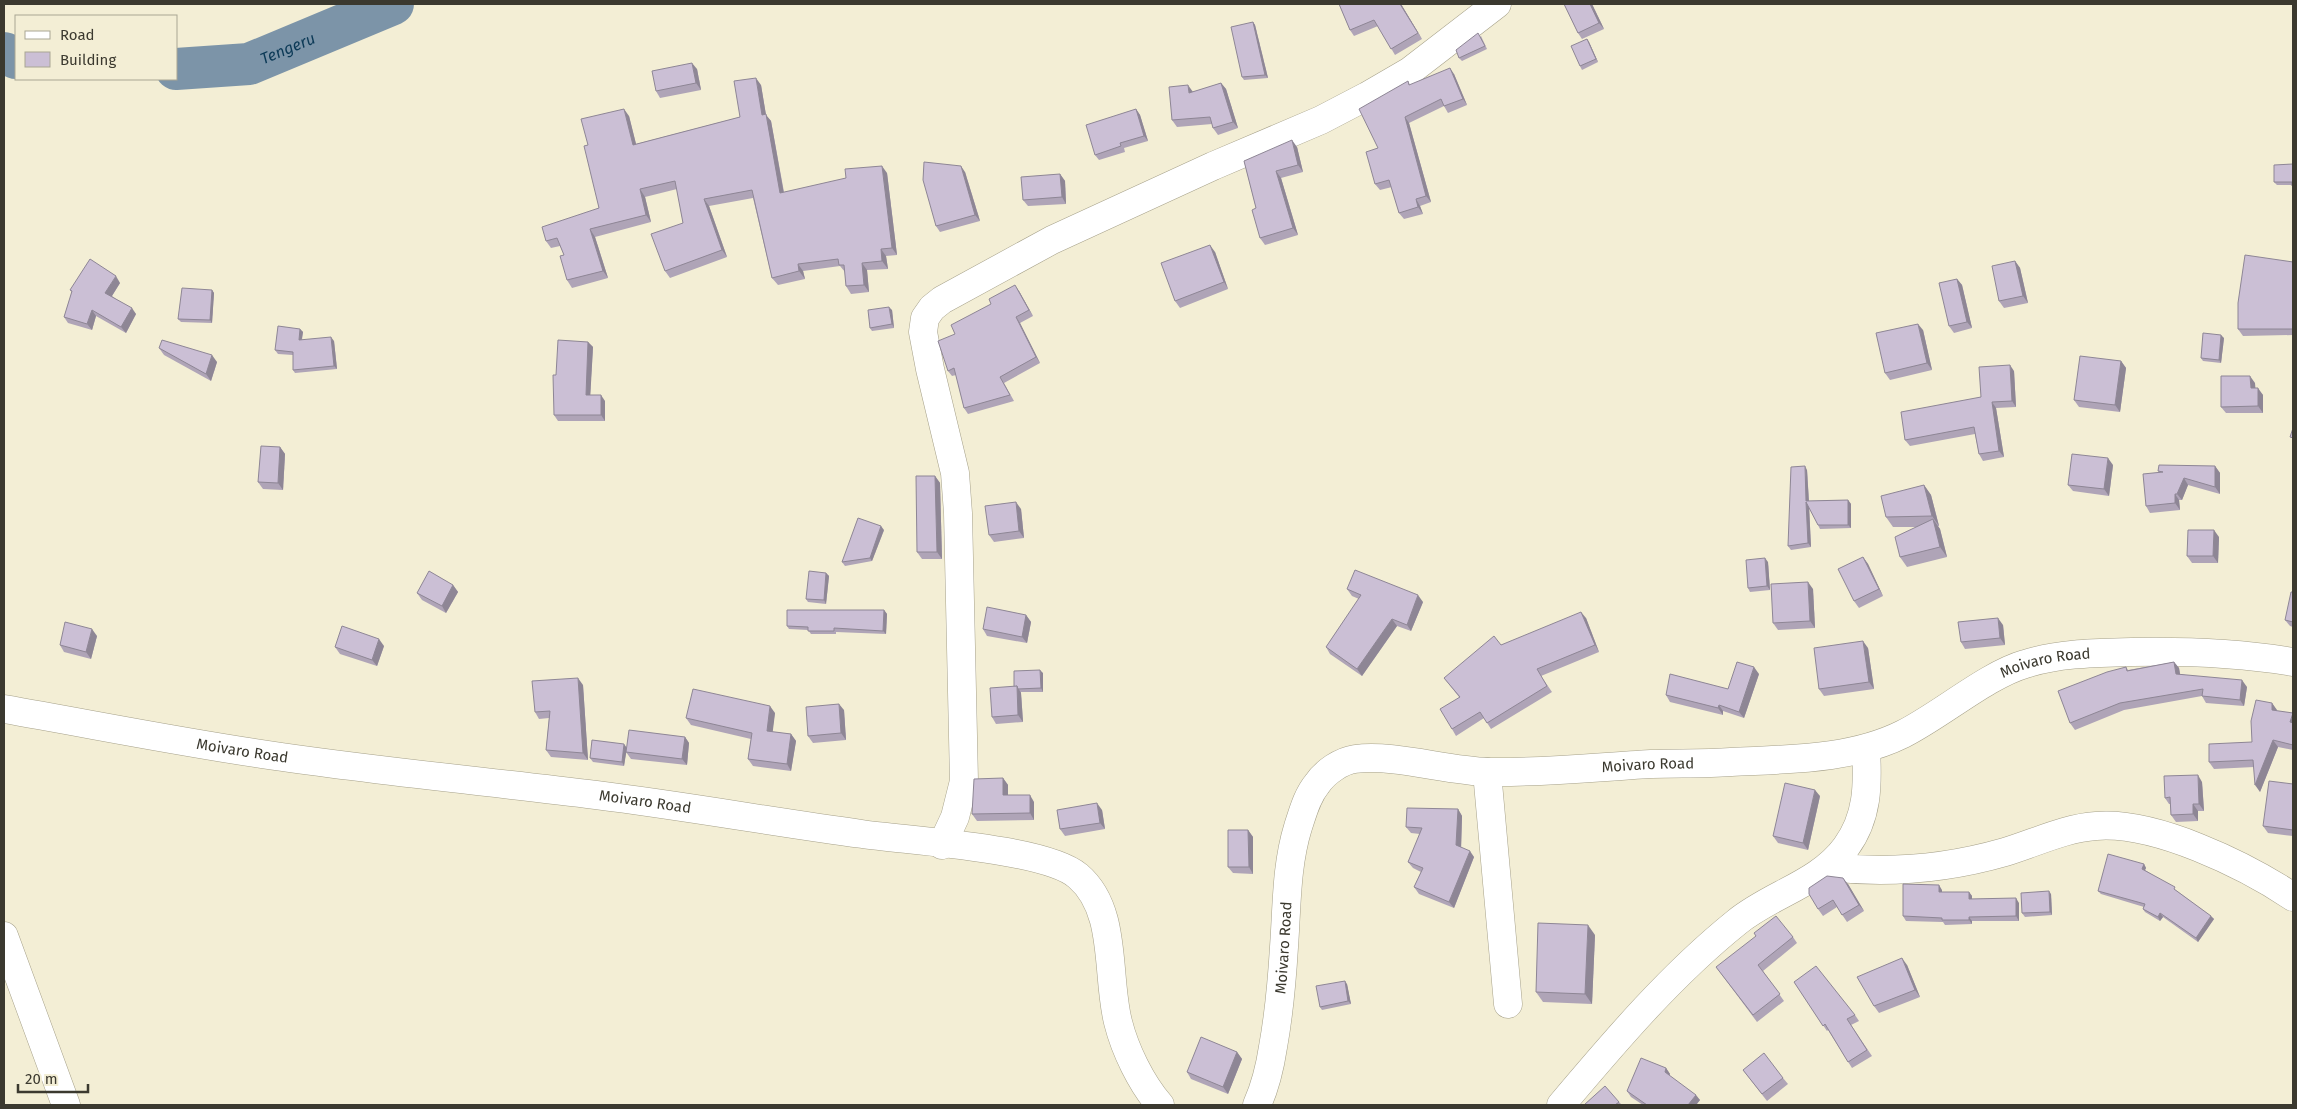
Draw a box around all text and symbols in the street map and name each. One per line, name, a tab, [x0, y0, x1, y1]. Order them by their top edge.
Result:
legend	[15, 15, 178, 80]
text: Road	[60, 26, 95, 44]
water label: Tengeru	[257, 28, 318, 68]
text: Building	[60, 51, 116, 69]
street label: Moivaro Road	[1997, 644, 2091, 682]
street label: Moivaro Road	[195, 735, 289, 767]
street label: Moivaro Road	[1601, 754, 1694, 776]
street label: Moivaro Road	[598, 786, 692, 817]
street label: Moivaro Road	[1271, 901, 1296, 995]
scale bar	[18, 1062, 88, 1094]
text: 20 m	[25, 1070, 58, 1088]

